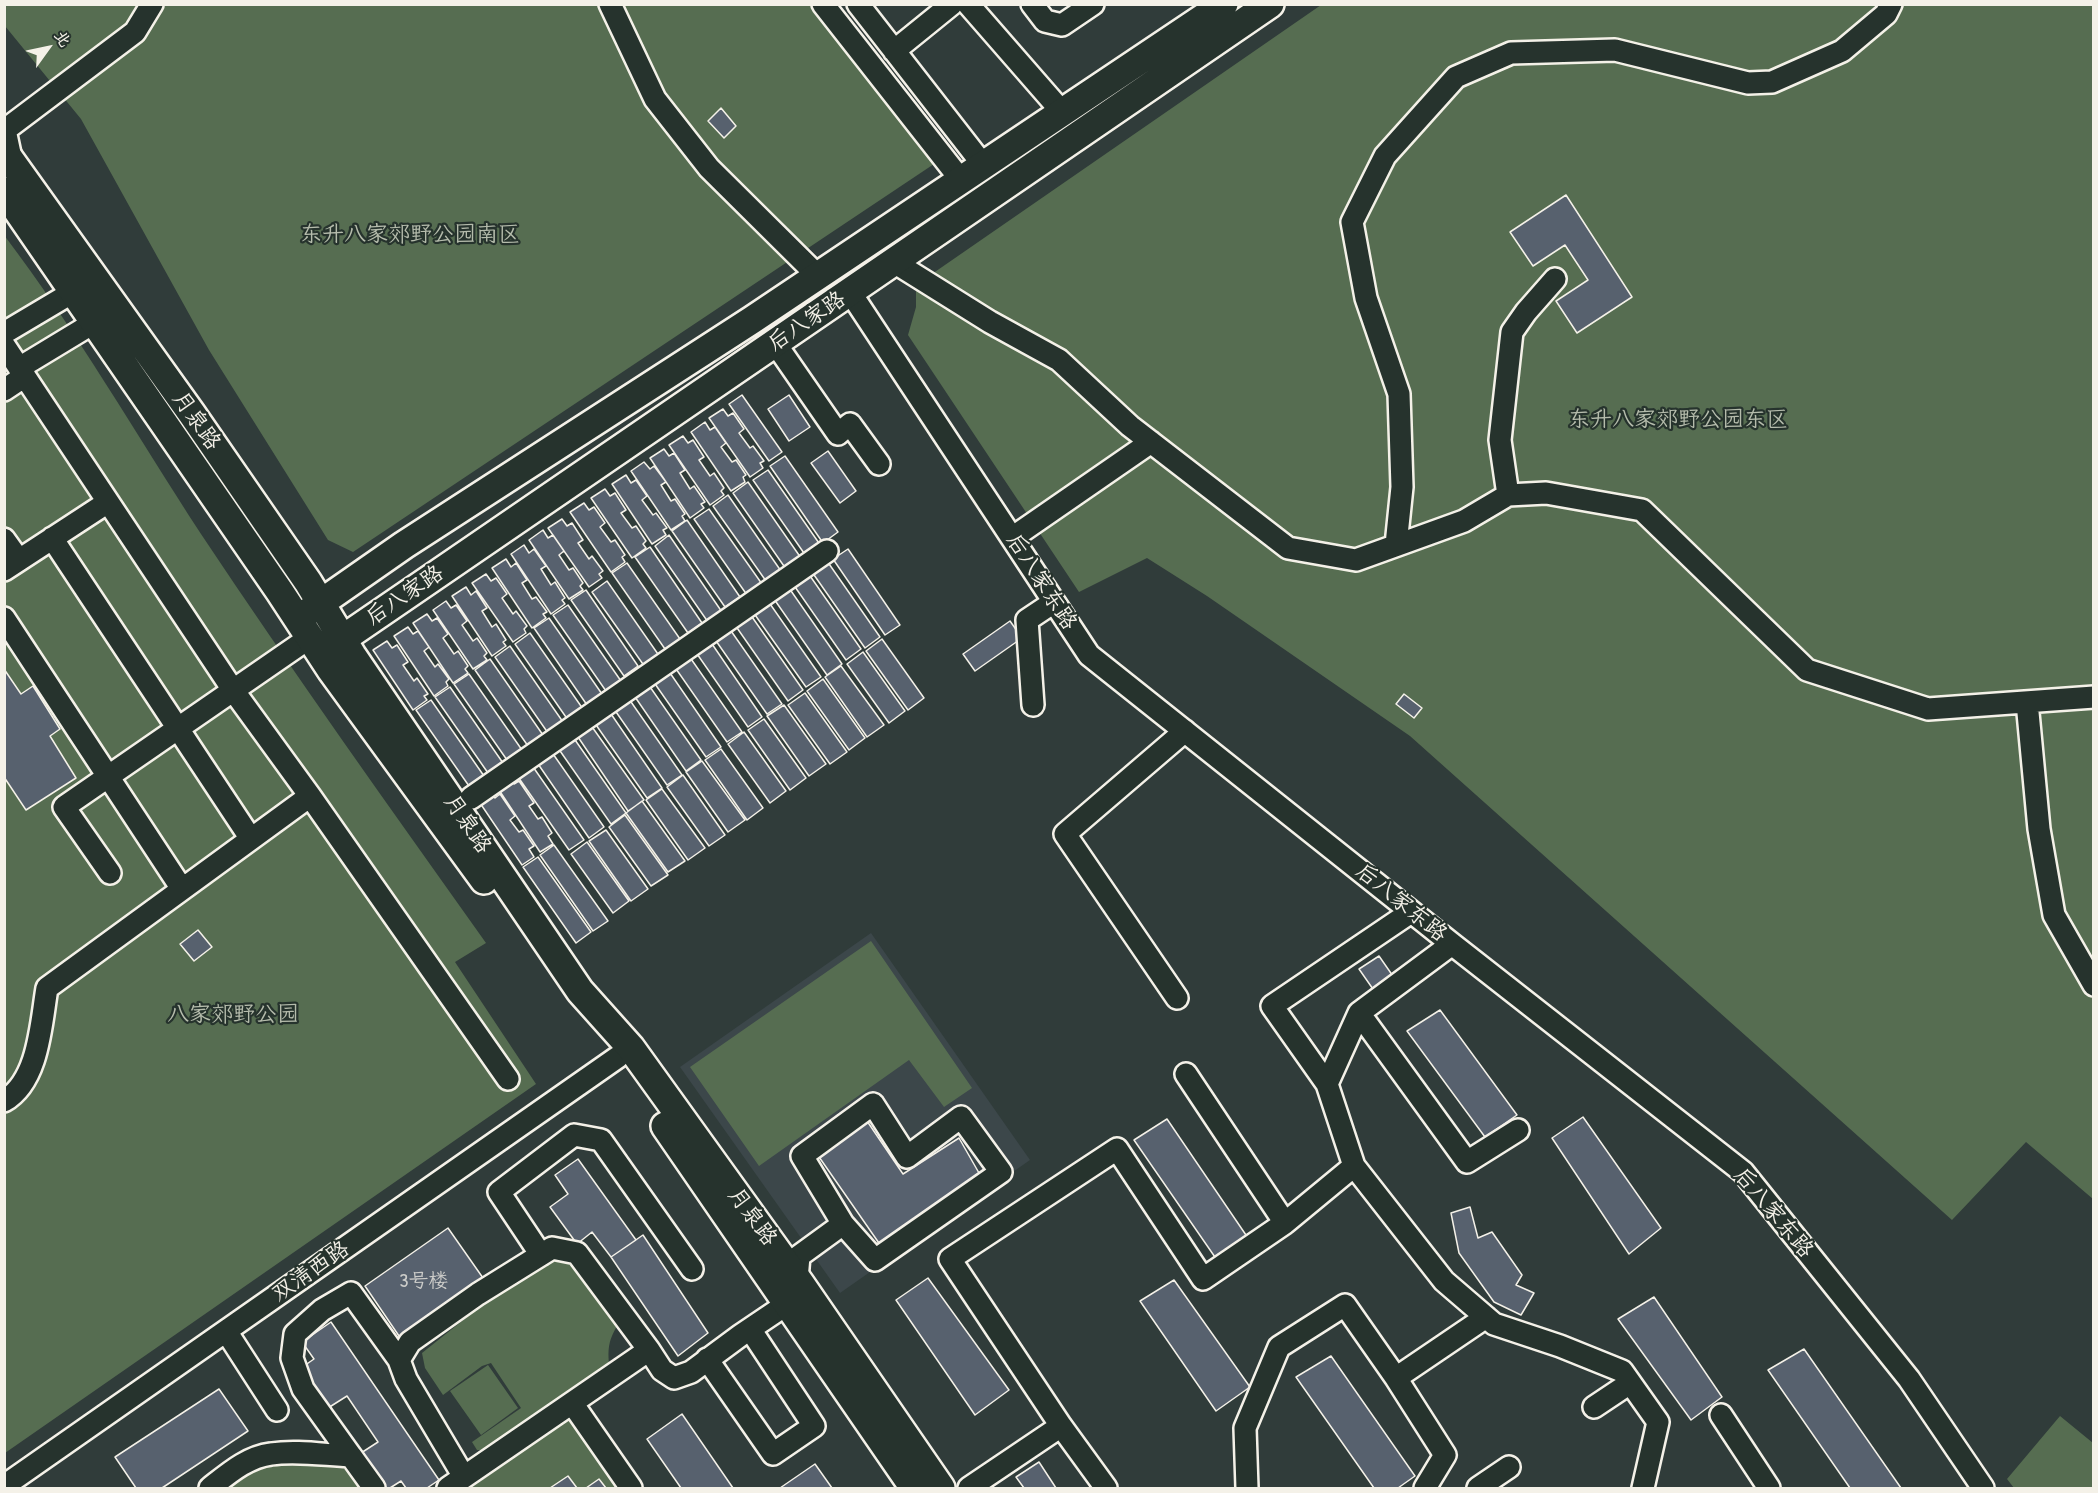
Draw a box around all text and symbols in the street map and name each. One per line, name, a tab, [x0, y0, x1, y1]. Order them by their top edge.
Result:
north arrow	[18, 18, 78, 78]
text: 北	[50, 25, 77, 51]
park label: 东升八家郊野公园南区	[300, 222, 520, 248]
street label: 后八家路	[763, 286, 851, 358]
street label: 月泉路	[166, 386, 226, 456]
park label: 东升八家郊野公园东区	[1568, 407, 1788, 433]
street label: 后八家东路	[1000, 529, 1082, 635]
street label: 后八家路	[361, 560, 449, 632]
street label: 月泉路	[438, 789, 496, 859]
street label: 后八家东路	[1350, 858, 1452, 948]
park label: 八家郊野公园	[167, 1002, 299, 1028]
street label: 后八家东路	[1728, 1162, 1818, 1264]
street label: 月泉路	[722, 1183, 782, 1251]
street label: 双清西路	[267, 1236, 355, 1308]
house number: 3号楼	[400, 1270, 448, 1294]

